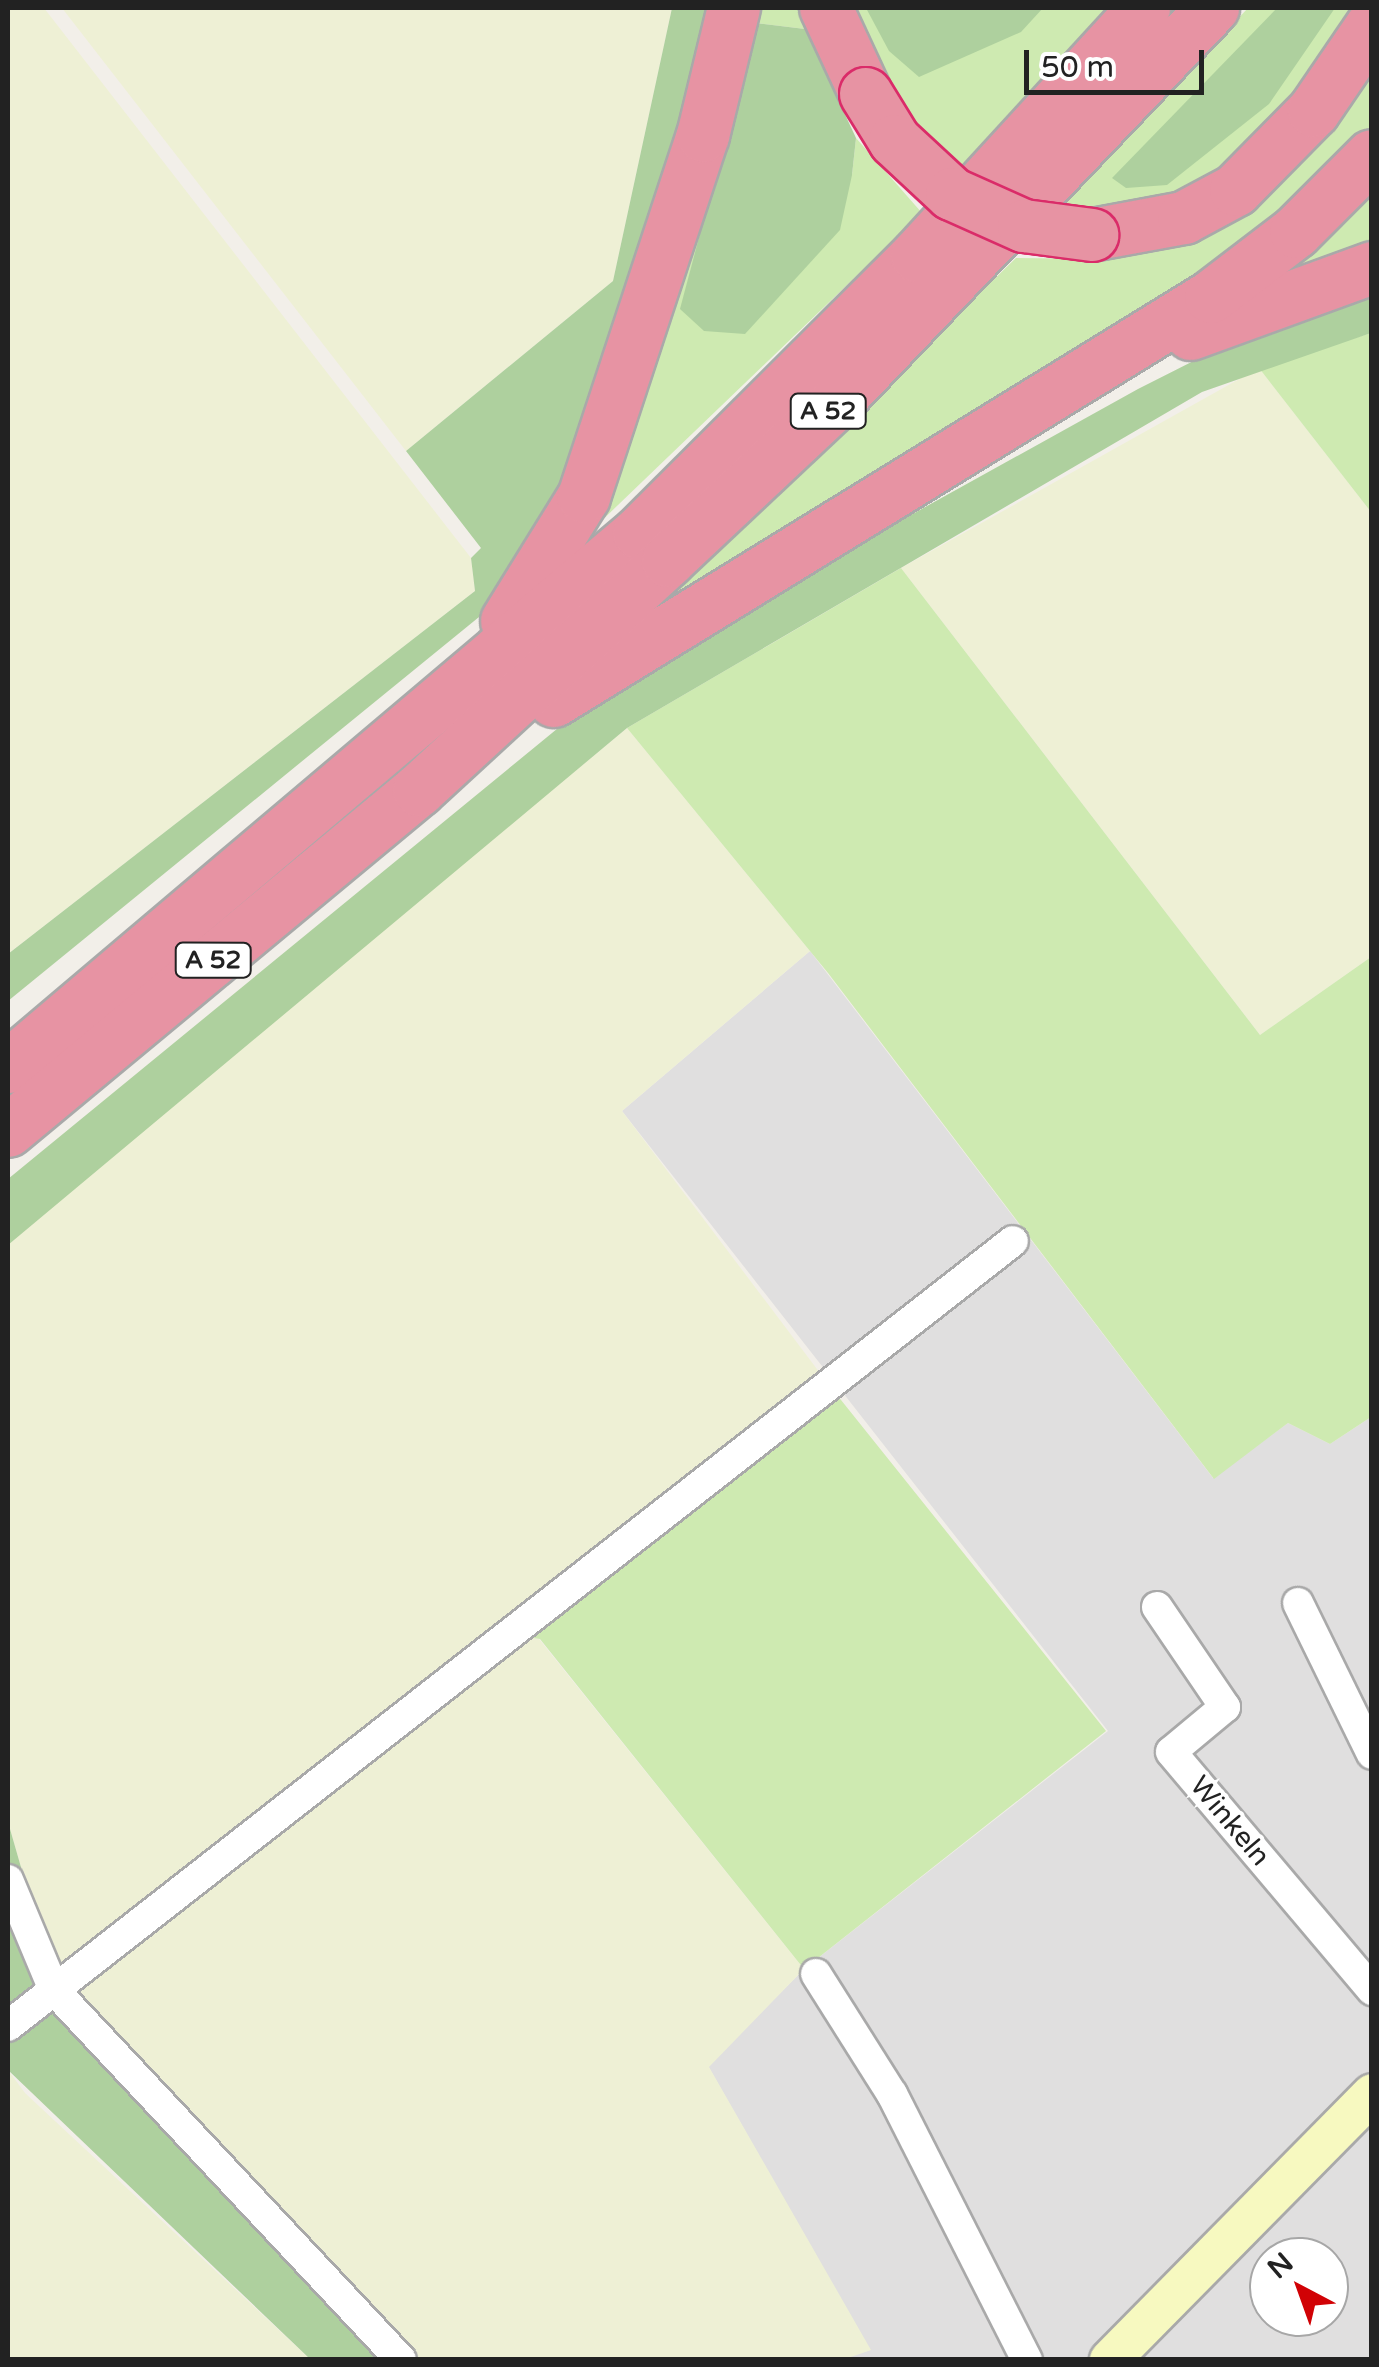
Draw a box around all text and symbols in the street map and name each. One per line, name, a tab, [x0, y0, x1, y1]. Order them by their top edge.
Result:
scale bar	[1029, 30, 1209, 92]
text: 50 m	[1041, 49, 1114, 86]
road number: A 52	[788, 391, 868, 431]
road number: A 52	[173, 940, 253, 980]
street label: Winkeln	[1183, 1769, 1277, 1873]
north arrow	[1249, 2237, 1349, 2337]
text: N	[1261, 2246, 1300, 2286]

